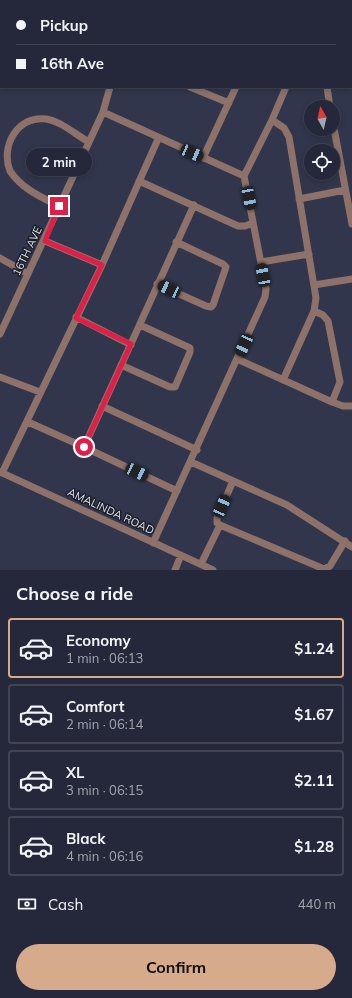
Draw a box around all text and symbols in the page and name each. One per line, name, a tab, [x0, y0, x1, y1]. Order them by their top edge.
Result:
text: Pickup	[40, 16, 88, 35]
text: 16th Ave	[40, 54, 104, 73]
north arrow	[304, 100, 340, 136]
map controls	[304, 100, 340, 180]
car	[179, 143, 205, 163]
button: locate	[304, 144, 340, 180]
callout: 2 min	[26, 148, 92, 176]
text: 2 min	[42, 154, 76, 170]
car	[241, 185, 257, 211]
route end	[50, 197, 68, 215]
street label: 16TH AVE	[9, 224, 45, 278]
car	[255, 262, 271, 288]
car	[156, 278, 182, 300]
car	[233, 332, 255, 358]
route start	[75, 438, 93, 456]
car	[124, 461, 150, 483]
street label: AMALINDA ROAD	[65, 485, 157, 537]
car	[212, 493, 232, 519]
text: Choose a ride	[16, 582, 133, 605]
icon: car	[18, 630, 54, 666]
text: Economy	[66, 631, 131, 650]
text: $1.24	[294, 639, 334, 658]
text: 1 min · 06:13	[66, 650, 143, 666]
icon: car	[18, 696, 54, 732]
text: Comfort	[66, 697, 124, 716]
text: $1.67	[294, 705, 334, 724]
text: 2 min · 06:14	[66, 716, 143, 732]
icon: car	[18, 762, 54, 798]
text: XL	[66, 763, 84, 782]
text: $2.11	[294, 771, 334, 790]
text: 3 min · 06:15	[66, 782, 143, 798]
icon: car	[18, 828, 54, 864]
text: Black	[66, 829, 105, 848]
text: $1.28	[294, 837, 334, 856]
text: 4 min · 06:16	[66, 848, 143, 864]
icon: cash	[16, 893, 38, 915]
text: Cash	[48, 895, 83, 914]
text: 440 m	[298, 896, 336, 912]
button: Confirm	[16, 944, 336, 990]

